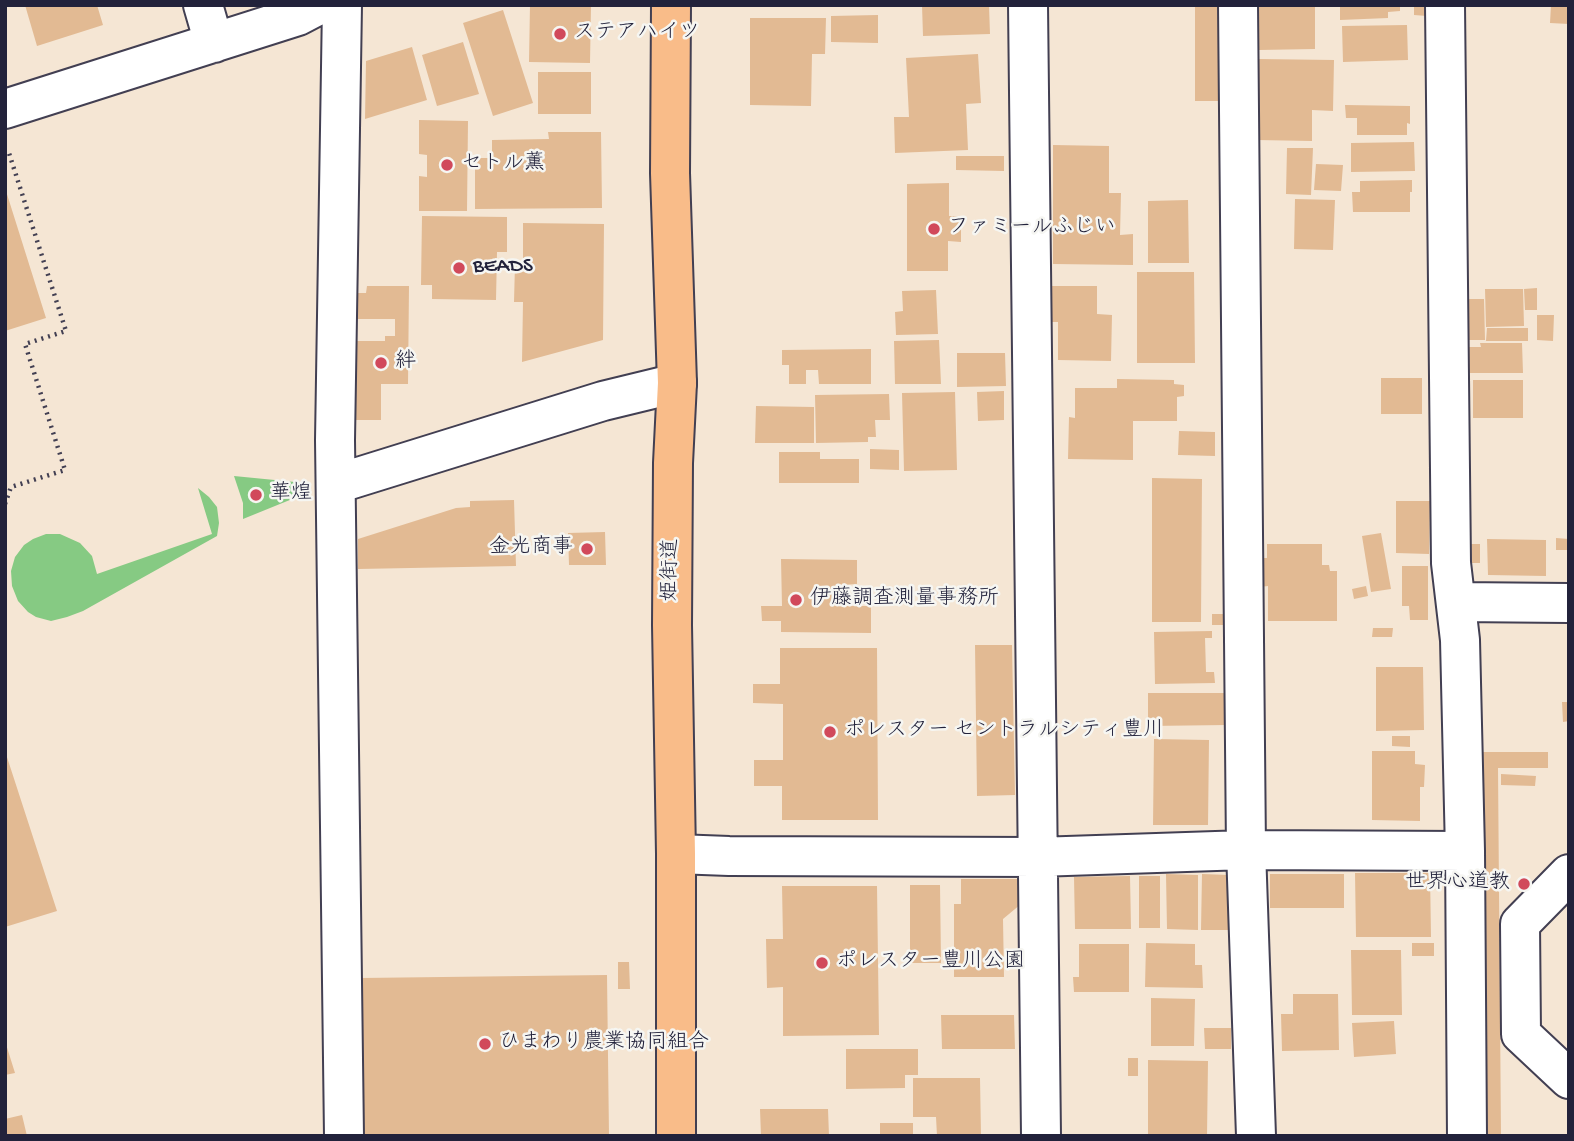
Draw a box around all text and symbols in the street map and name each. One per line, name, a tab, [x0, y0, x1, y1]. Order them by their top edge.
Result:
place label: ステアハイツ	[574, 21, 700, 47]
marker: ステアハイツ	[552, 26, 568, 42]
place label: セトル薫	[461, 152, 545, 178]
marker: セトル薫	[439, 157, 455, 173]
place label: ファミールふじい	[948, 216, 1116, 242]
marker: ファミールふじい	[926, 221, 942, 237]
place label: BEADS	[473, 255, 533, 281]
marker: BEADS	[451, 260, 467, 276]
place label: 絆	[395, 350, 416, 376]
marker: 絆	[373, 355, 389, 371]
place label: 華煌	[270, 482, 312, 508]
marker: 華煌	[248, 487, 264, 503]
place label: 金光商事	[489, 536, 573, 562]
street label: 姫街道	[659, 538, 685, 602]
marker: 金光商事	[579, 541, 595, 557]
place label: 伊藤調査測量事務所	[810, 587, 999, 613]
marker: 伊藤調査測量事務所	[788, 592, 804, 608]
place label: ポレスター セントラルシティ豊川	[844, 719, 1164, 745]
marker: ポレスター セントラルシティ豊川	[822, 724, 838, 740]
place label: 世界心道教	[1405, 871, 1510, 897]
marker: 世界心道教	[1516, 876, 1532, 892]
place label: ポレスター豊川公園	[836, 950, 1025, 976]
marker: ポレスター豊川公園	[814, 955, 830, 971]
place label: ひまわり農業協同組合	[499, 1031, 709, 1057]
marker: ひまわり農業協同組合	[477, 1036, 493, 1052]

